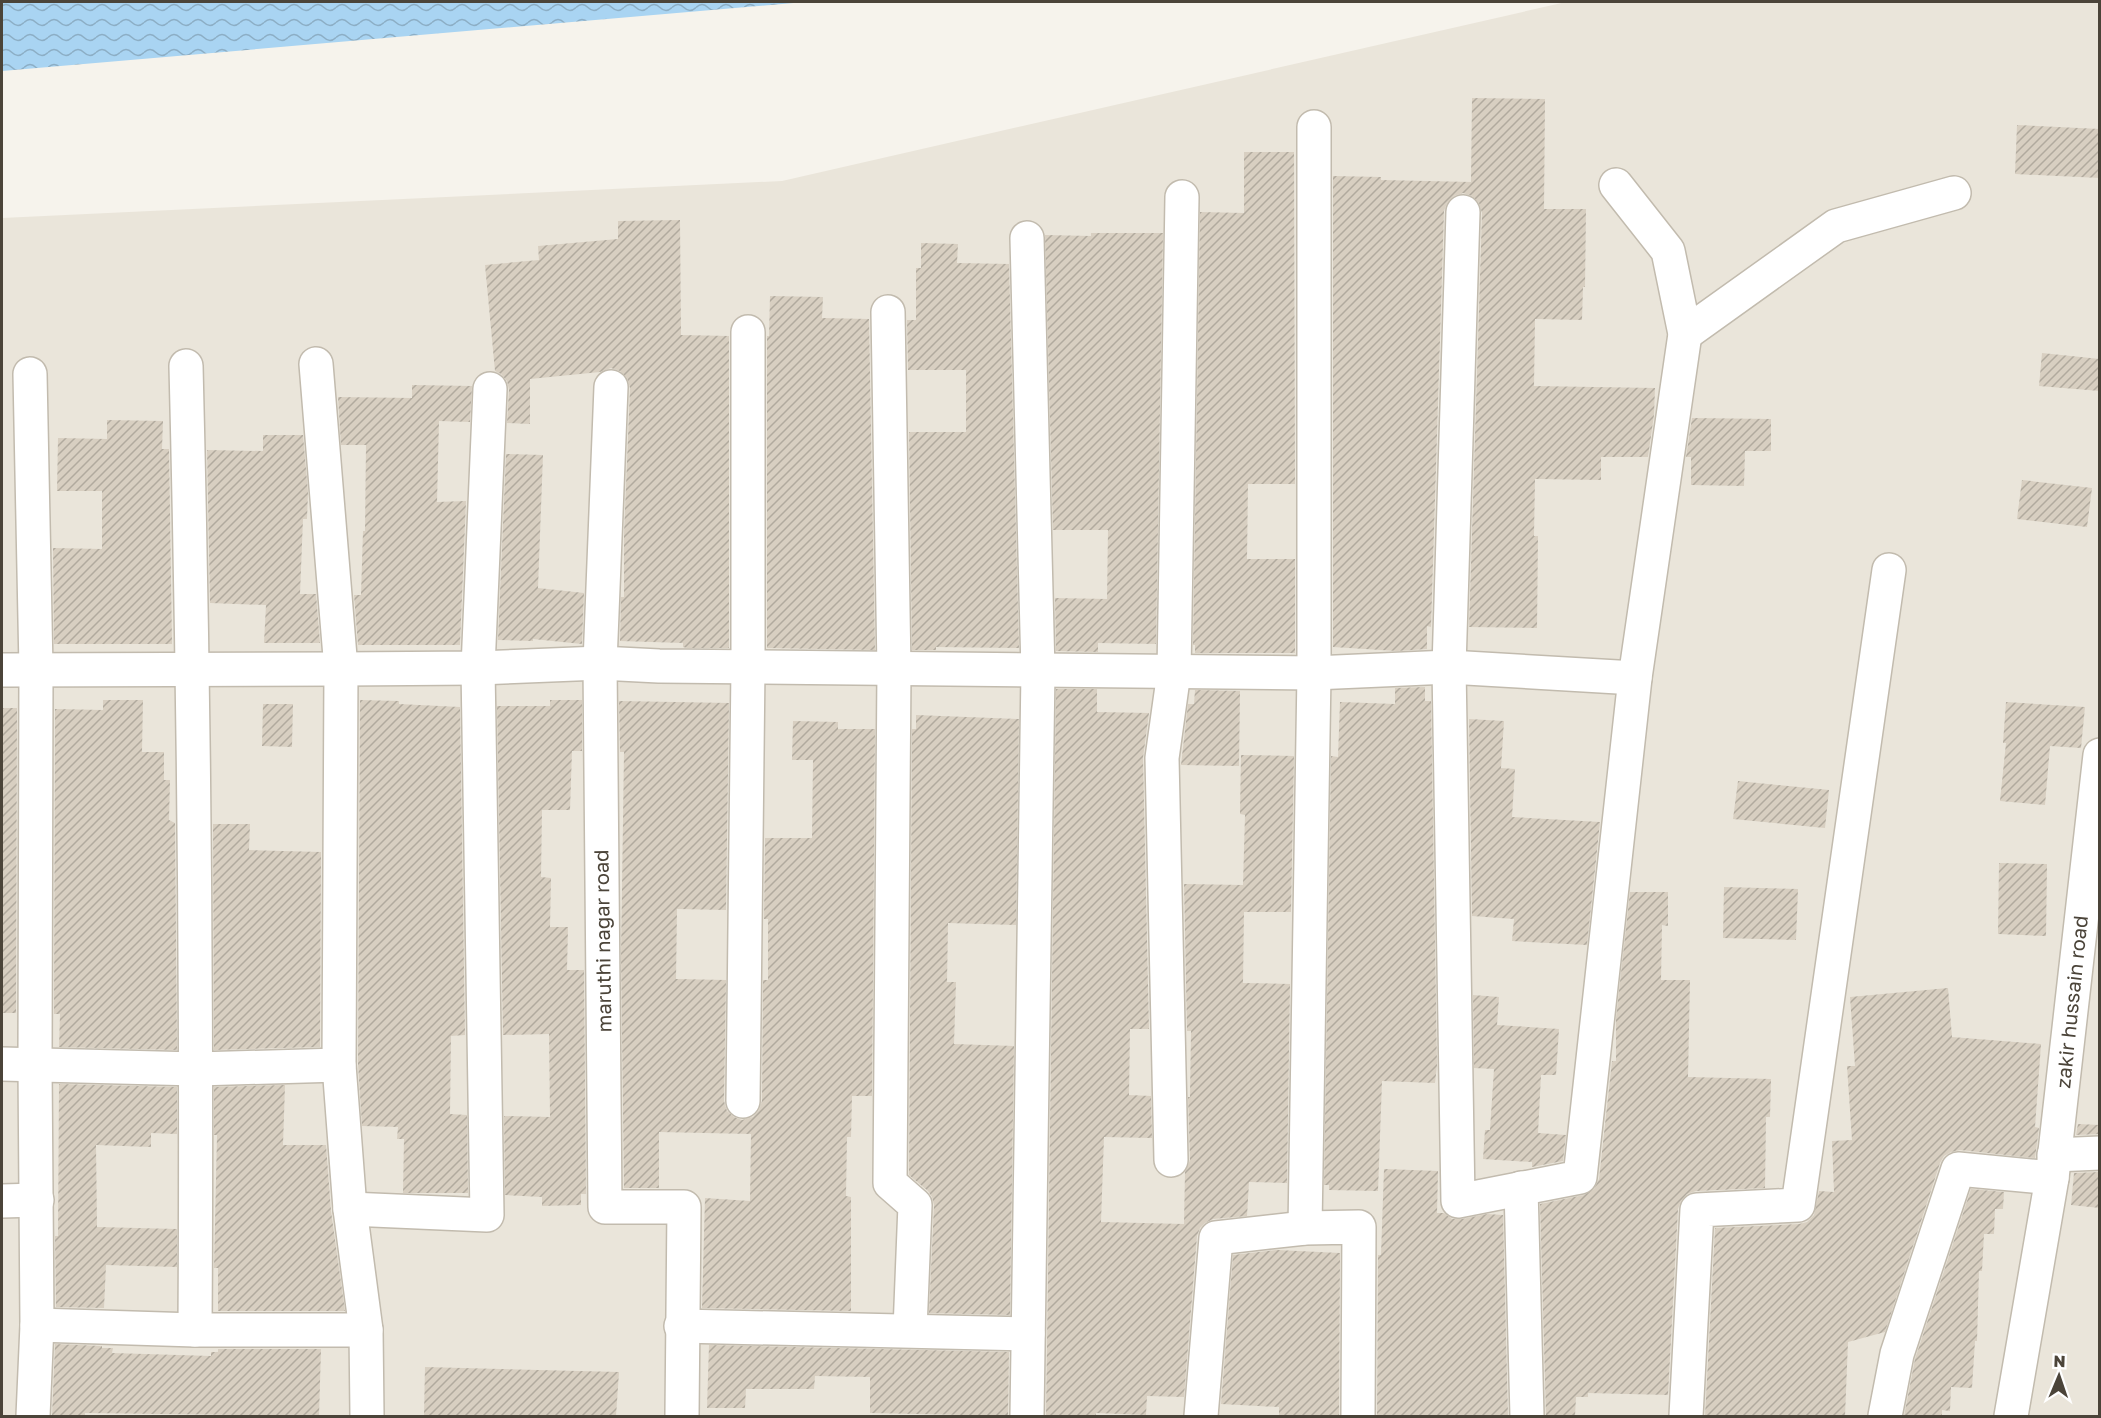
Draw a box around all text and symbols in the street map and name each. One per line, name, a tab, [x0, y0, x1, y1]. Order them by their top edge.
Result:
street label: maruthi nagar road	[588, 849, 616, 1033]
street label: zakir hussain road	[2050, 914, 2092, 1090]
north arrow	[2029, 1346, 2089, 1406]
text: N	[2053, 1351, 2066, 1371]

